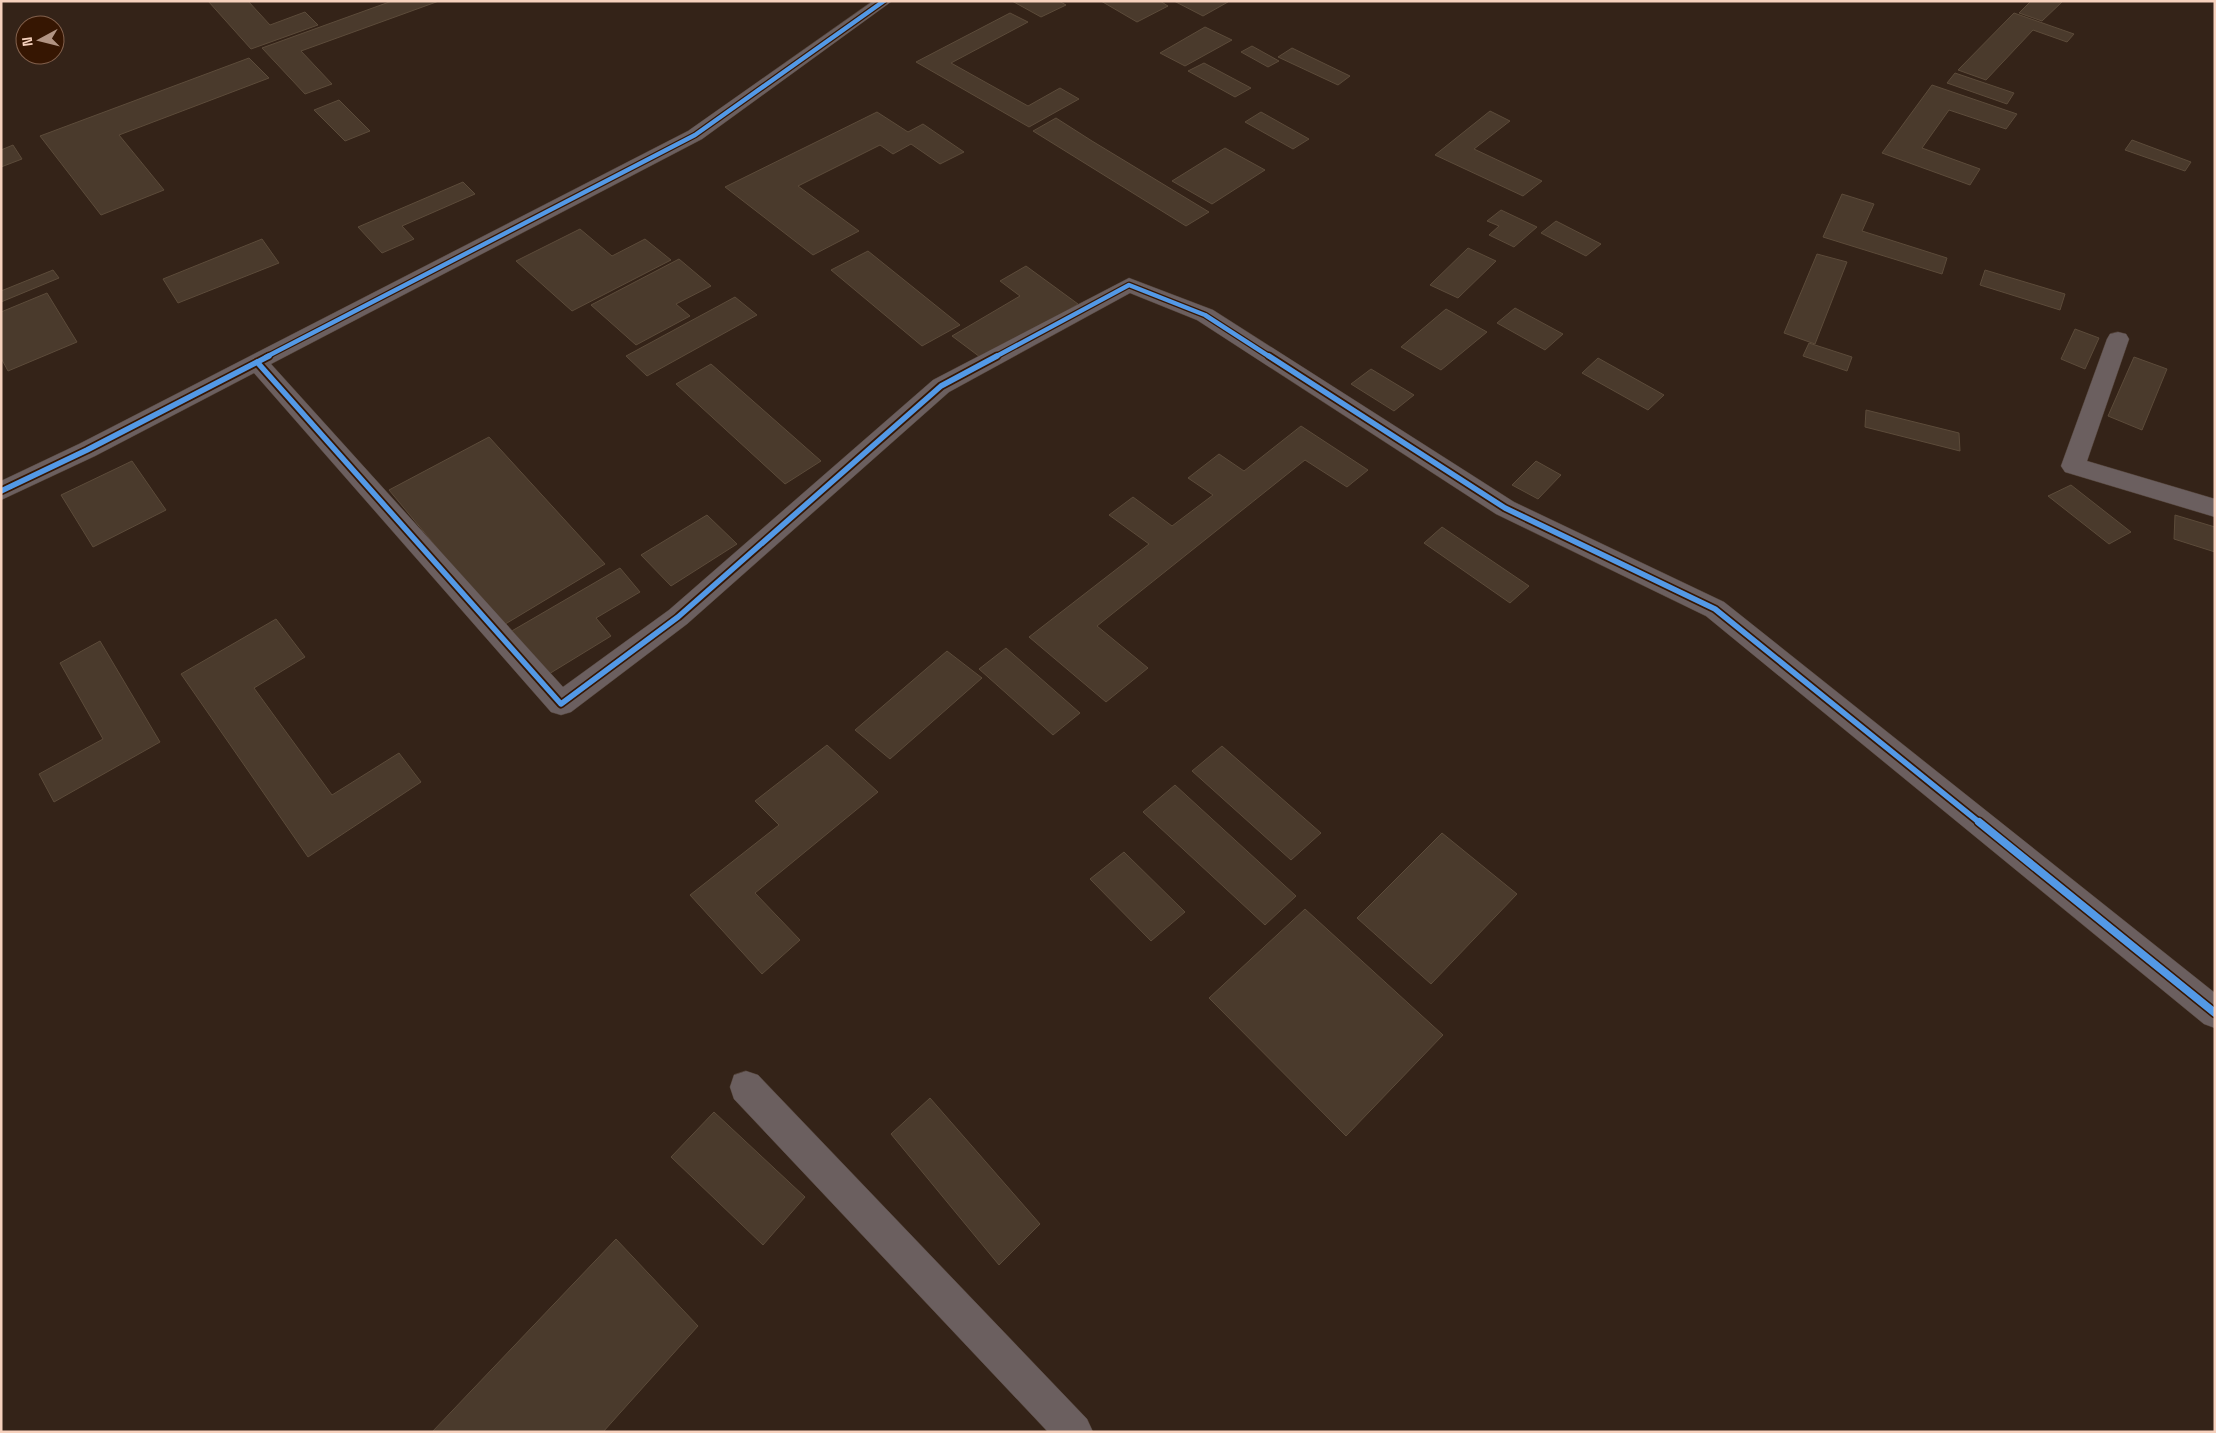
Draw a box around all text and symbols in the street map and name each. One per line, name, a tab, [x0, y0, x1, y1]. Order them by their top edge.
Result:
north arrow	[15, 15, 65, 65]
text: N	[18, 36, 37, 47]

